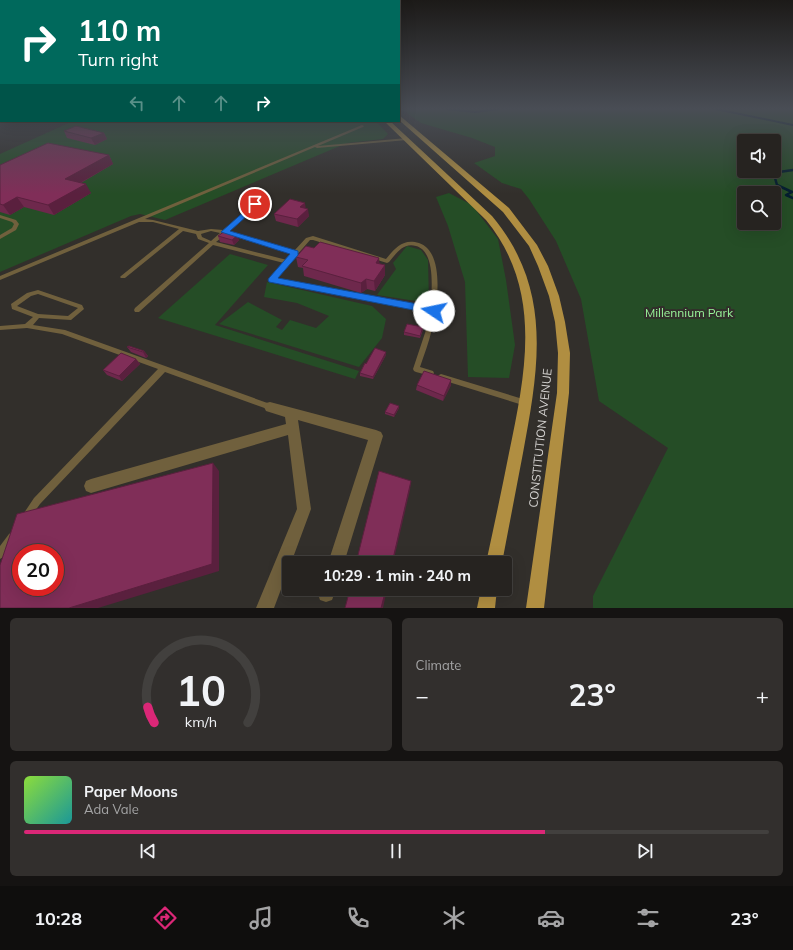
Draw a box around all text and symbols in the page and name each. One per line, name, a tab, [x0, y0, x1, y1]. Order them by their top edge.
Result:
text: 110 m	[78, 13, 161, 48]
icon: right	[12, 16, 64, 68]
text: Turn right	[78, 48, 158, 71]
icon: left	[126, 92, 148, 114]
icon: ahead	[168, 92, 190, 114]
icon: ahead	[210, 92, 232, 114]
icon: right	[252, 92, 274, 114]
map controls	[737, 134, 781, 230]
button: sound	[737, 134, 781, 178]
button: search	[737, 186, 781, 230]
pin	[238, 187, 272, 221]
icon: arrive	[244, 193, 266, 215]
position arrow	[413, 290, 455, 332]
park label: Millennium Park	[645, 305, 734, 320]
street label: CONSTITUTION AVENUE	[525, 368, 555, 508]
speed limit sign: 20	[12, 544, 64, 596]
text: 10:29 · 1 min · 240 m	[323, 566, 471, 585]
text: Climate	[416, 657, 461, 673]
text: 10	[176, 663, 226, 715]
text: 23°	[569, 676, 616, 714]
text: −	[416, 682, 429, 710]
text: +	[756, 682, 769, 710]
text: km/h	[185, 712, 217, 730]
text: Paper Moons	[84, 782, 178, 801]
text: Ada Vale	[84, 801, 139, 817]
icon: previous	[137, 840, 159, 862]
icon: pause	[385, 840, 407, 862]
icon: next	[634, 840, 656, 862]
icon: directions	[151, 904, 179, 932]
icon: music	[247, 904, 275, 932]
icon: phone	[344, 904, 372, 932]
icon: climate	[440, 904, 468, 932]
icon: car	[537, 904, 565, 932]
icon: filters	[634, 904, 662, 932]
text: 10:28	[34, 907, 82, 930]
text: 23°	[730, 907, 759, 930]

